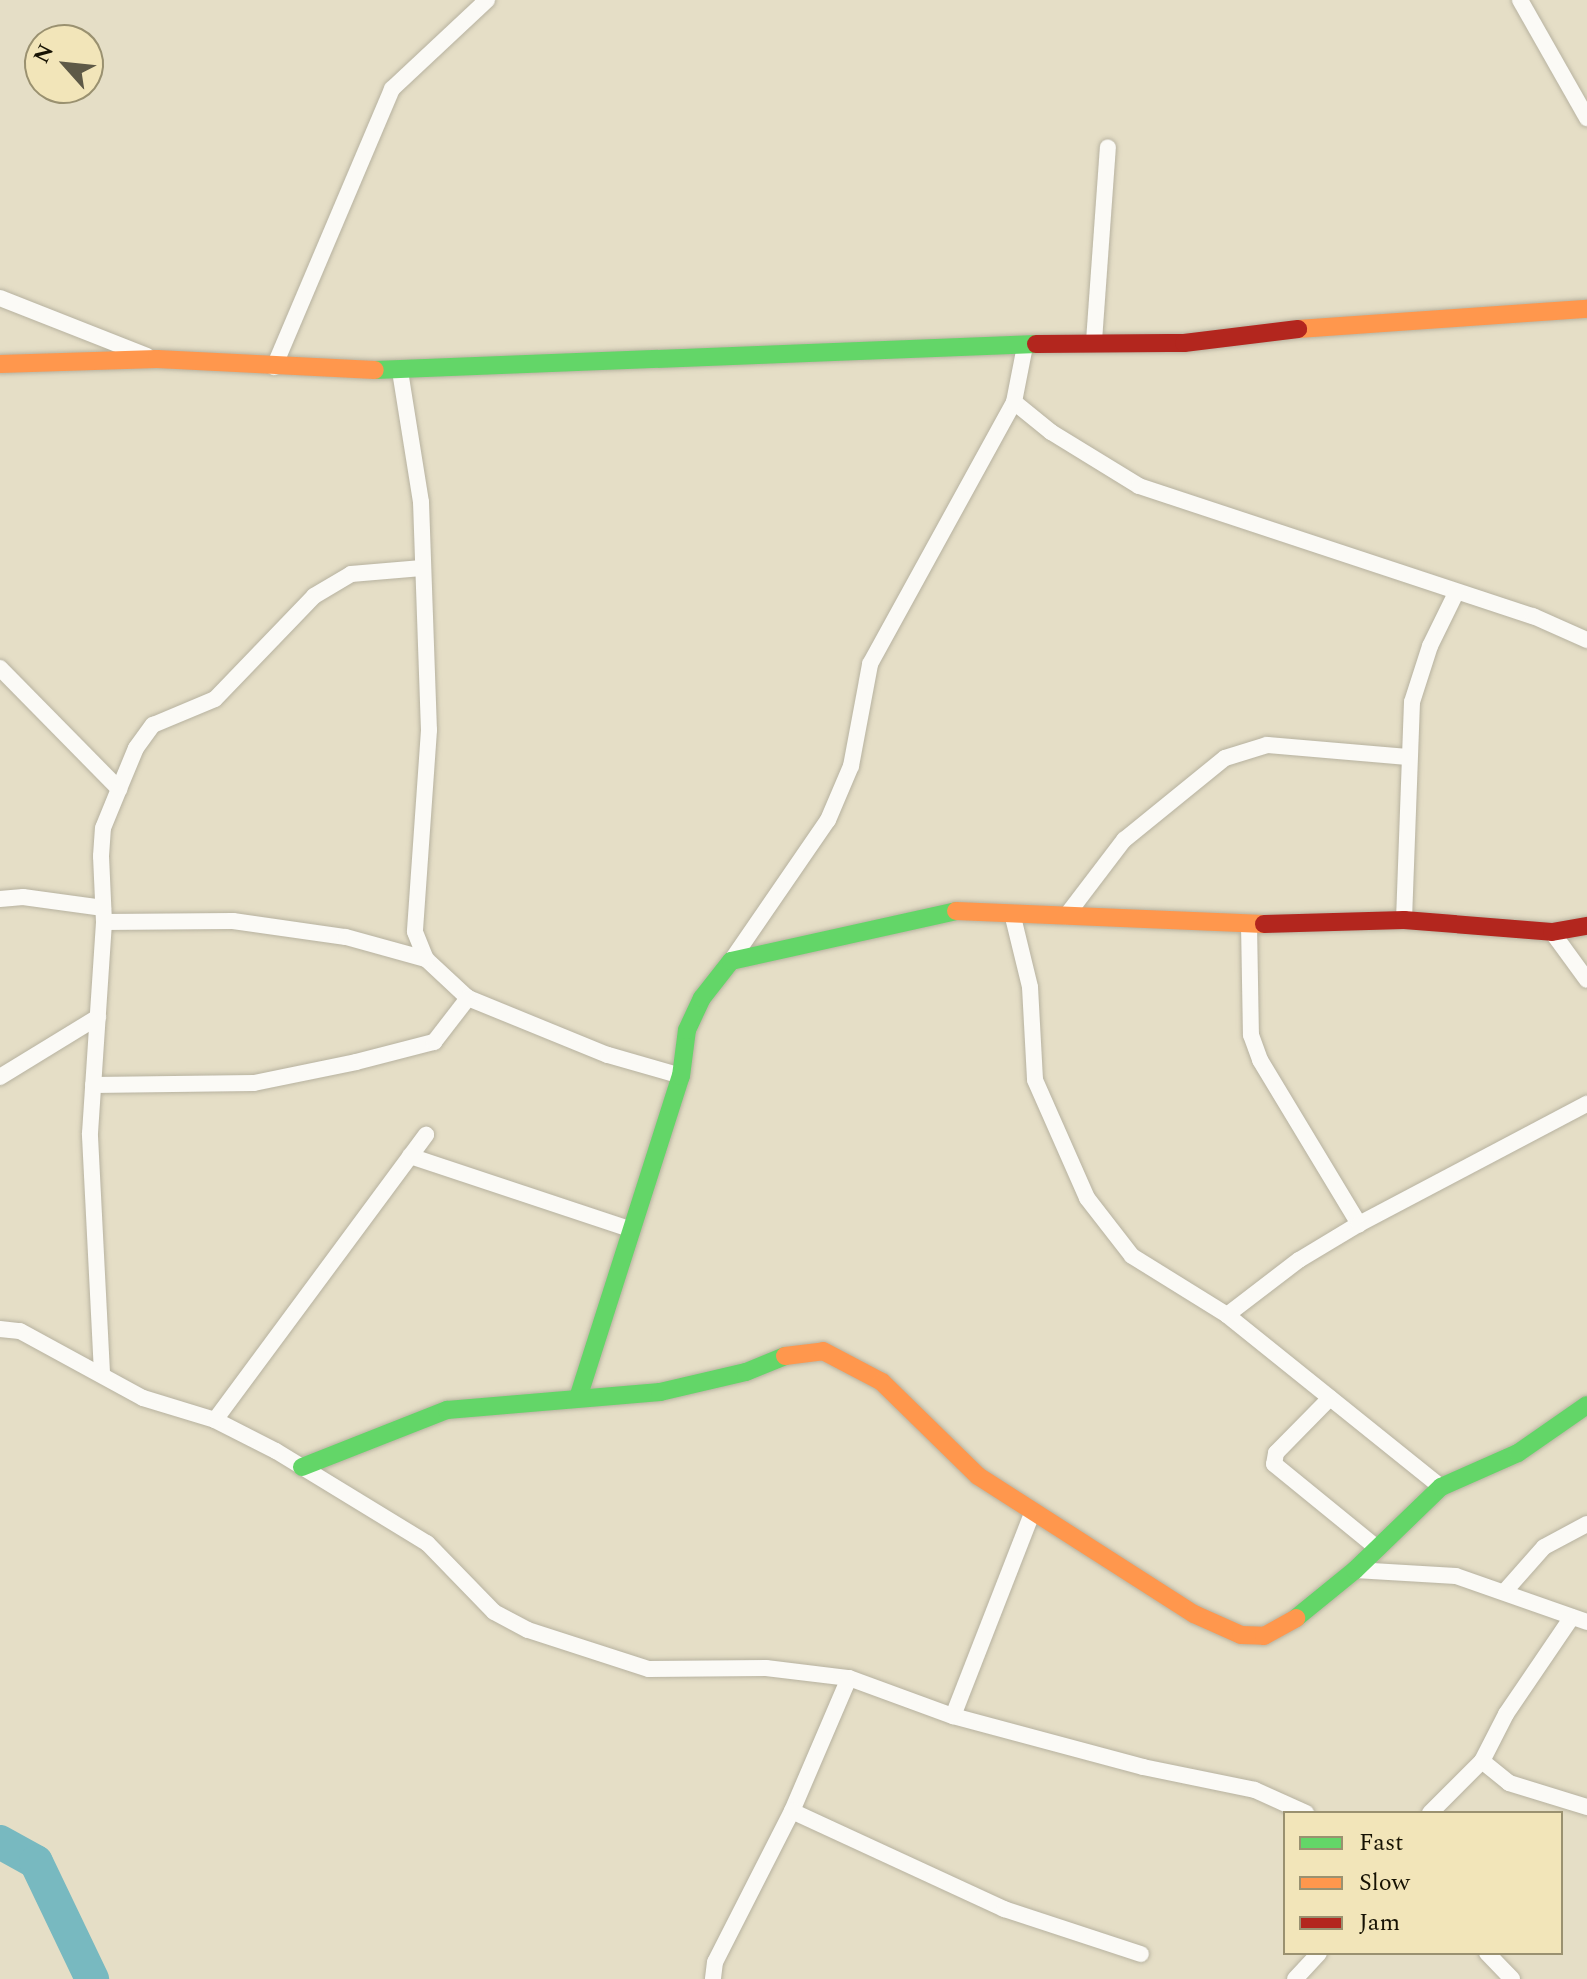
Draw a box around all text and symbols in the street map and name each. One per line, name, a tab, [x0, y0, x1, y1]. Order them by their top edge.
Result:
north arrow	[24, 24, 104, 104]
text: N	[25, 38, 63, 69]
legend	[1283, 1811, 1563, 1955]
text: Fast	[1359, 1825, 1404, 1861]
text: Slow	[1359, 1865, 1410, 1901]
text: Jam	[1359, 1905, 1400, 1941]

